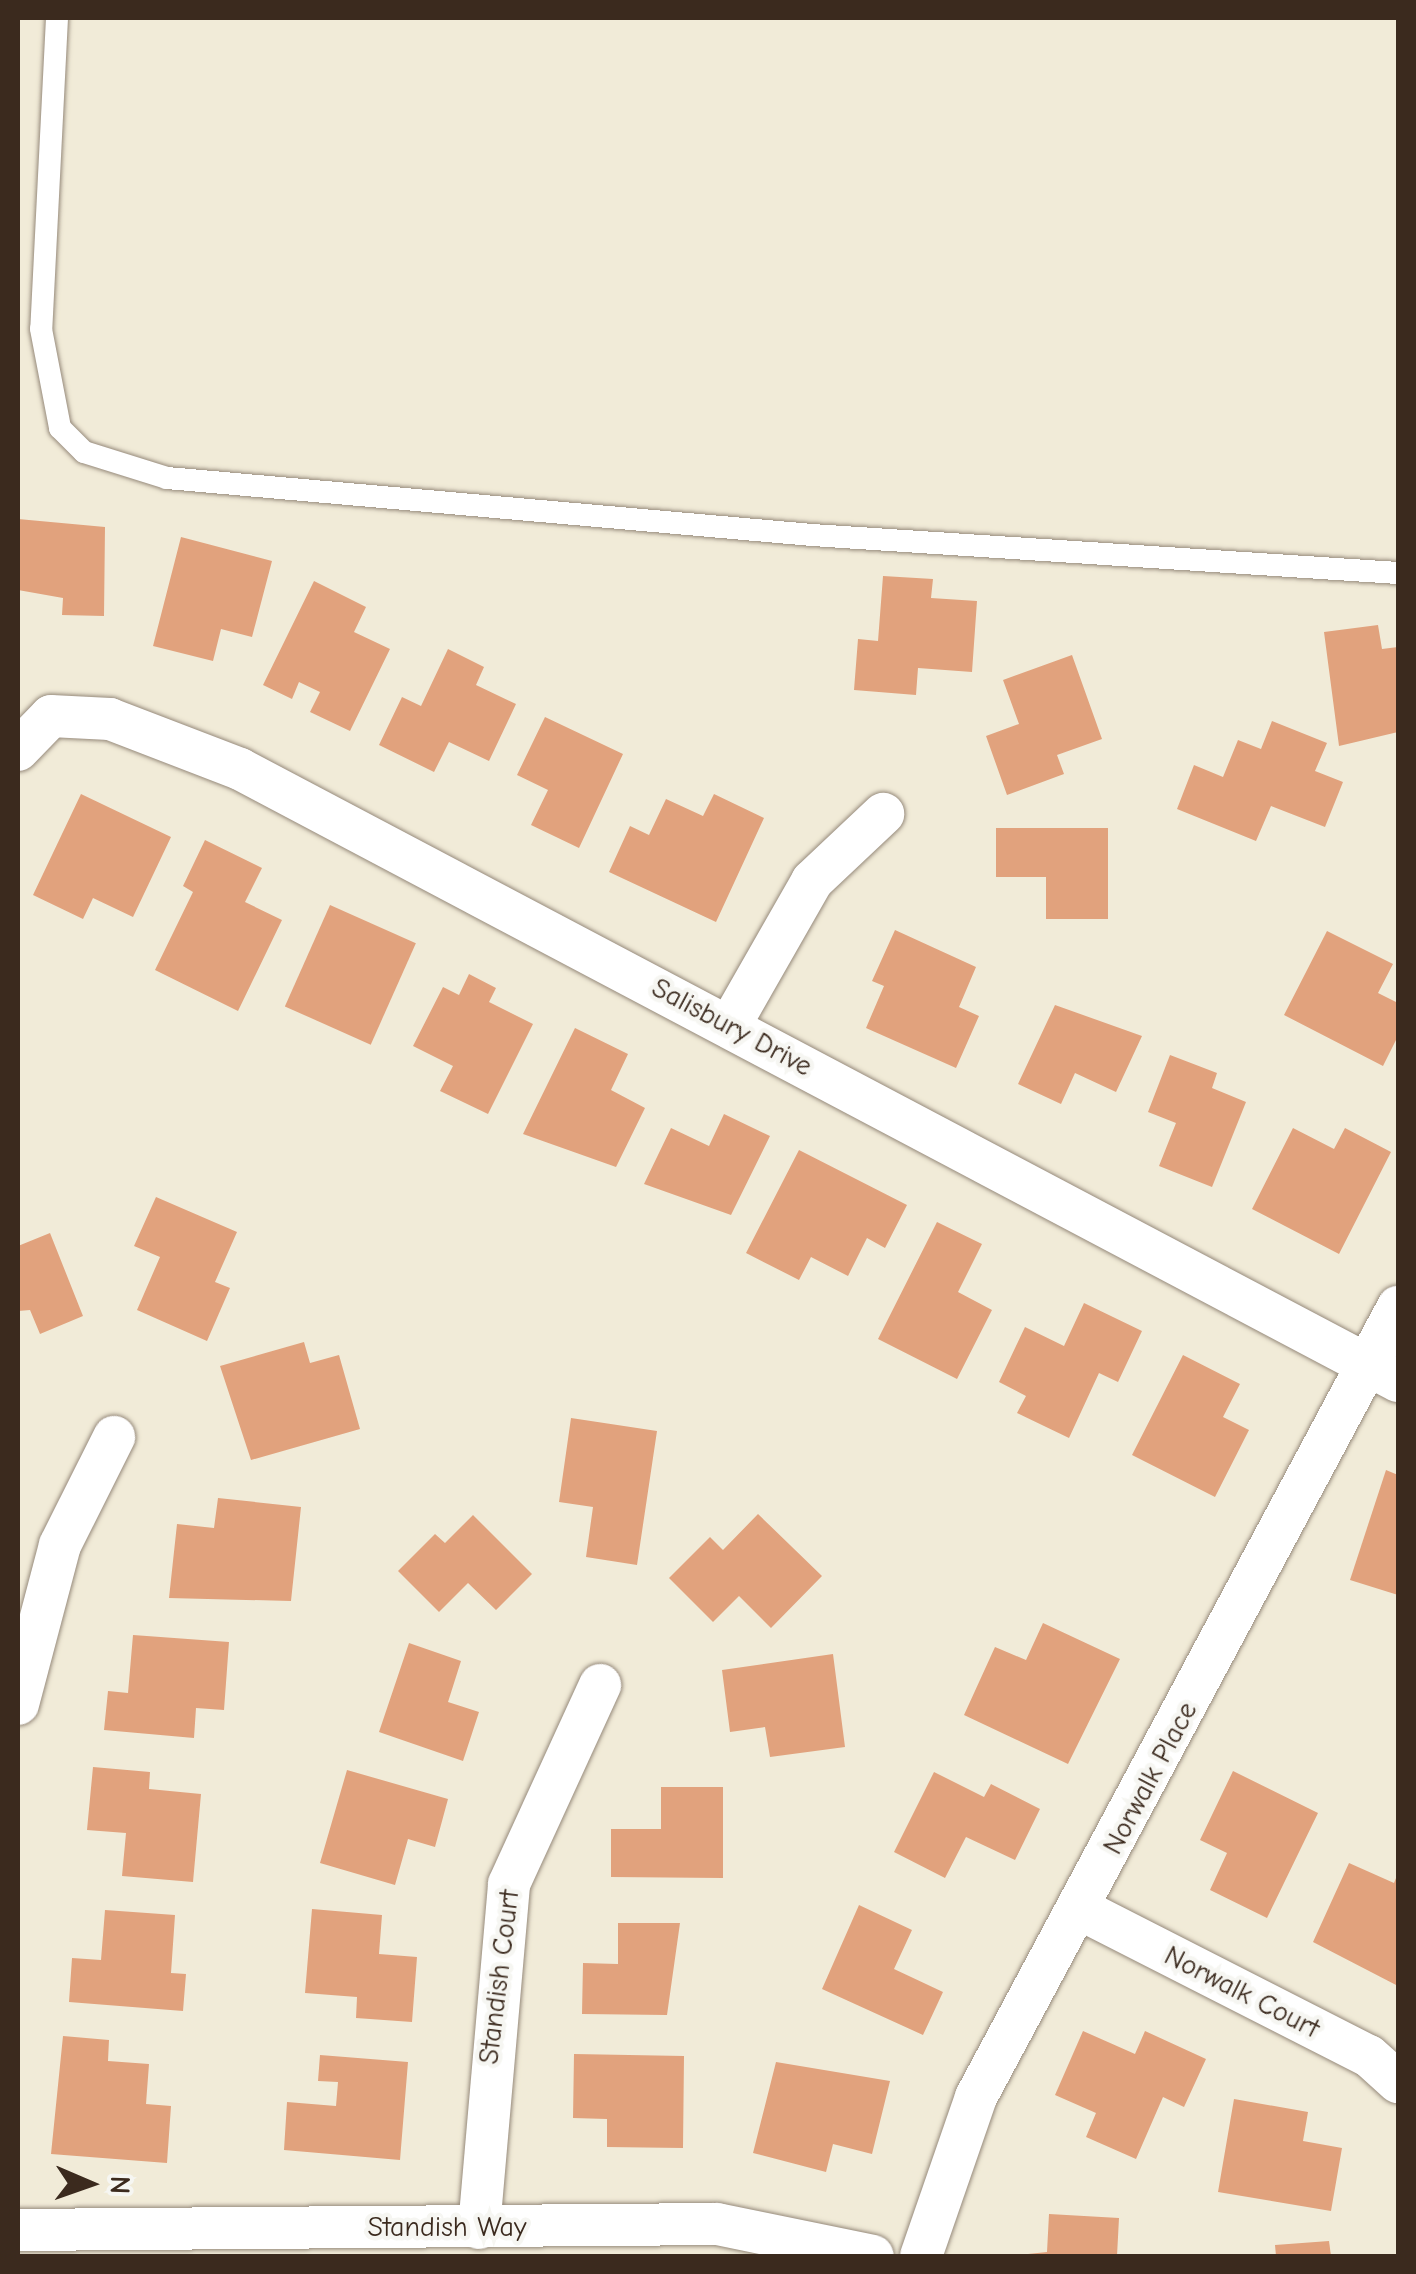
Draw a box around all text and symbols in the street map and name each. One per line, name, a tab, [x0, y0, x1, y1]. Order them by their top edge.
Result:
street label: Salisbury Drive	[646, 971, 818, 1083]
street label: Norwalk Place	[1096, 1696, 1204, 1860]
street label: Standish Court	[472, 1888, 526, 2066]
street label: Norwalk Court	[1159, 1939, 1325, 2045]
north arrow	[40, 2134, 140, 2234]
text: N	[104, 2175, 136, 2195]
street label: Standish Way	[367, 2210, 527, 2244]

